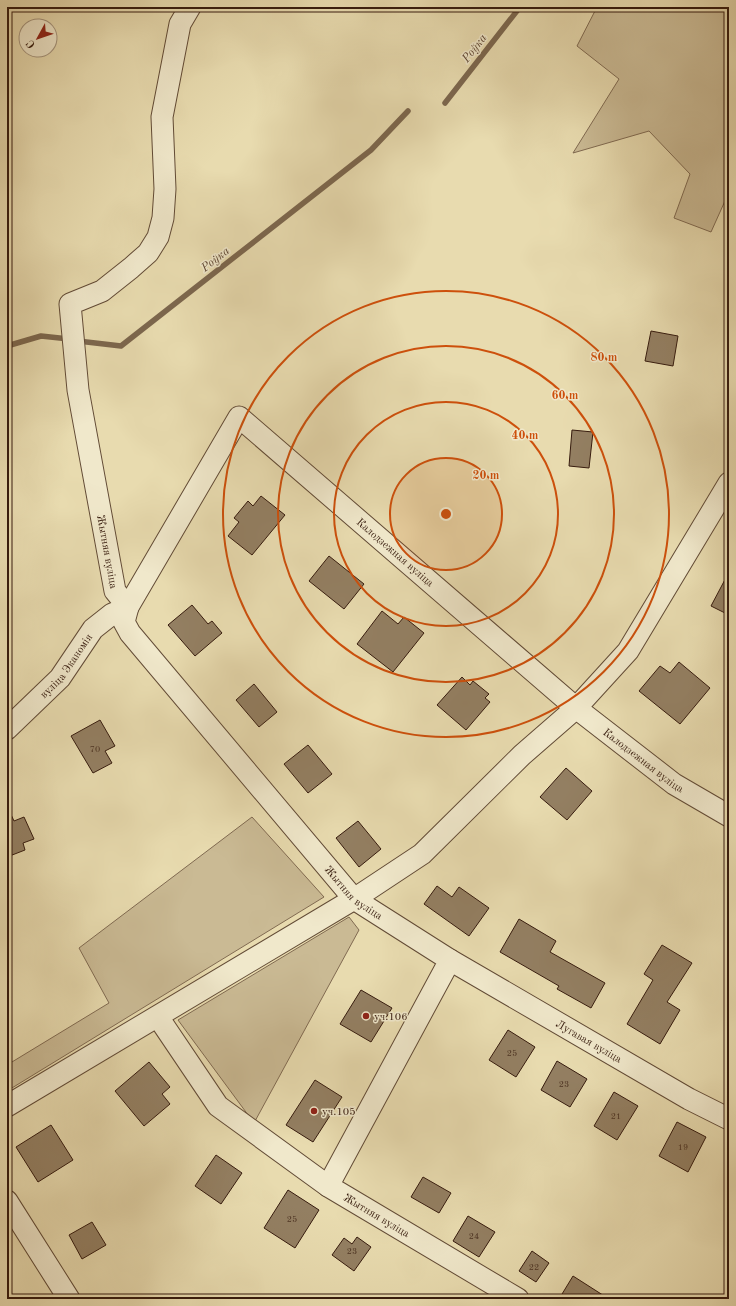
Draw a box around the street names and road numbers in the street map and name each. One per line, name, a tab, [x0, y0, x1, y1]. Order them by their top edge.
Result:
street label: Жытняя вуліца	[94, 514, 119, 590]
street label: Калодзежная вуліца	[354, 517, 436, 590]
street label: вуліца Эканомія	[39, 632, 95, 701]
street label: Калодзежная вуліца	[600, 727, 686, 796]
street label: Жытняя вуліца	[322, 864, 384, 923]
street label: Лугавая вуліца	[554, 1019, 624, 1066]
street label: Жытняя вуліца	[341, 1193, 412, 1240]

